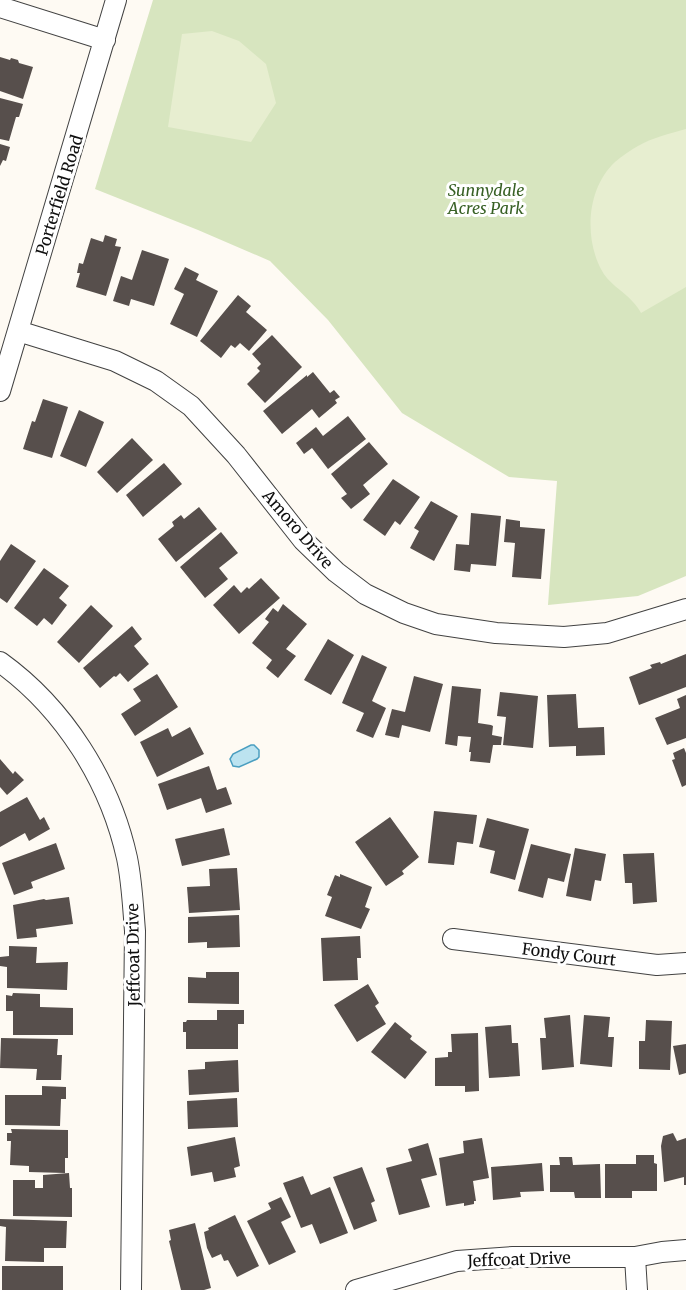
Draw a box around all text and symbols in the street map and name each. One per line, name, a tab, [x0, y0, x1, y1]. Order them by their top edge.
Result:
street label: Porterfield Road	[31, 132, 87, 258]
park label: Sunnydale Acres Park	[446, 180, 524, 218]
street label: Amoro Drive	[258, 485, 338, 572]
street label: Jeffcoat Drive	[122, 903, 144, 1008]
street label: Fondy Court	[521, 938, 618, 970]
street label: Jeffcoat Drive	[466, 1247, 571, 1271]

